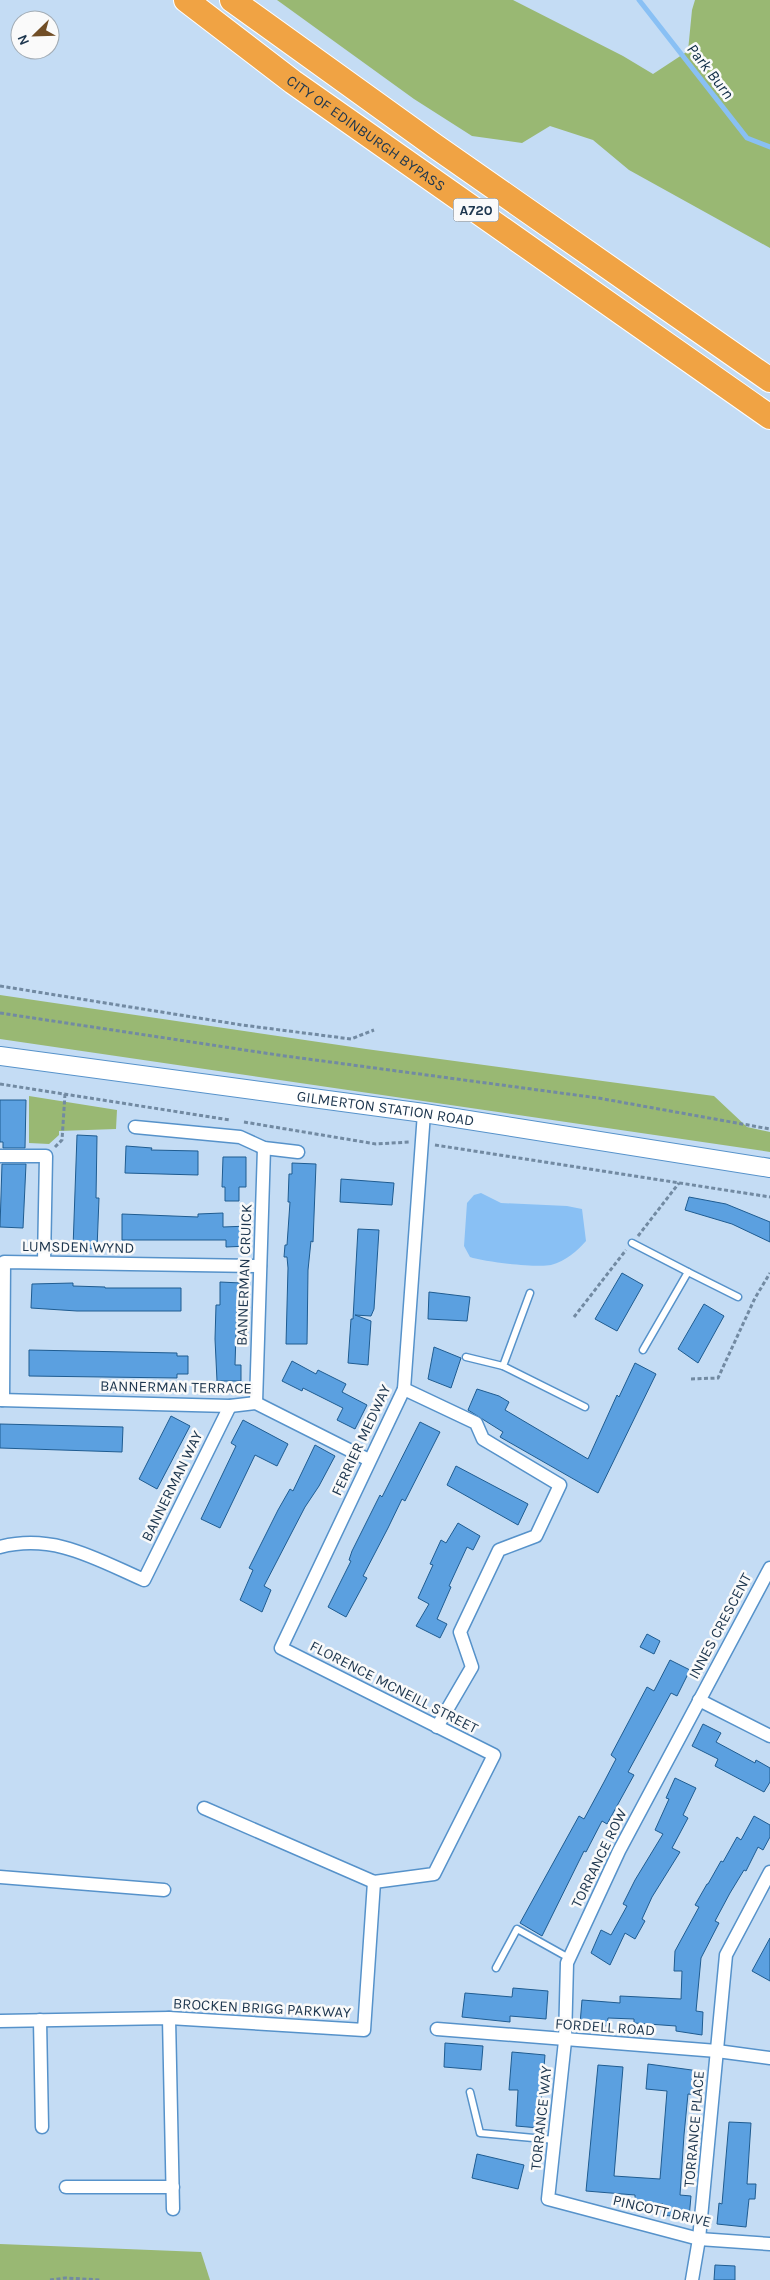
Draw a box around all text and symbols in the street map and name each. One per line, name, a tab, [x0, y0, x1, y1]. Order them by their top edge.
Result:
north arrow	[10, 10, 60, 60]
text: N	[14, 32, 33, 48]
water label: Park Burn	[683, 40, 738, 103]
street label: CITY OF EDINBURGH BYPASS	[283, 71, 449, 195]
road number: A720	[454, 198, 498, 222]
street label: GILMERTON STATION ROAD	[296, 1087, 475, 1130]
street label: BANNERMAN CRUICK	[233, 1204, 255, 1346]
street label: LUMSDEN WYND	[22, 1237, 134, 1257]
street label: BANNERMAN TERRACE	[100, 1377, 252, 1397]
street label: FERRIER MEDWAY	[327, 1381, 395, 1498]
street label: BANNERMAN WAY	[137, 1427, 207, 1544]
street label: INNES CRESCENT	[685, 1570, 756, 1682]
street label: FLORENCE MCNEILL STREET	[307, 1637, 481, 1737]
street label: TORRANCE ROW	[567, 1805, 631, 1910]
street label: BROCKEN BRIGG PARKWAY	[172, 1994, 352, 2022]
street label: FORDELL ROAD	[554, 2015, 656, 2039]
street label: TORRANCE WAY	[527, 2064, 556, 2171]
street label: TORRANCE PLACE	[680, 2070, 708, 2188]
street label: PINCOTT DRIVE	[611, 2191, 713, 2231]

